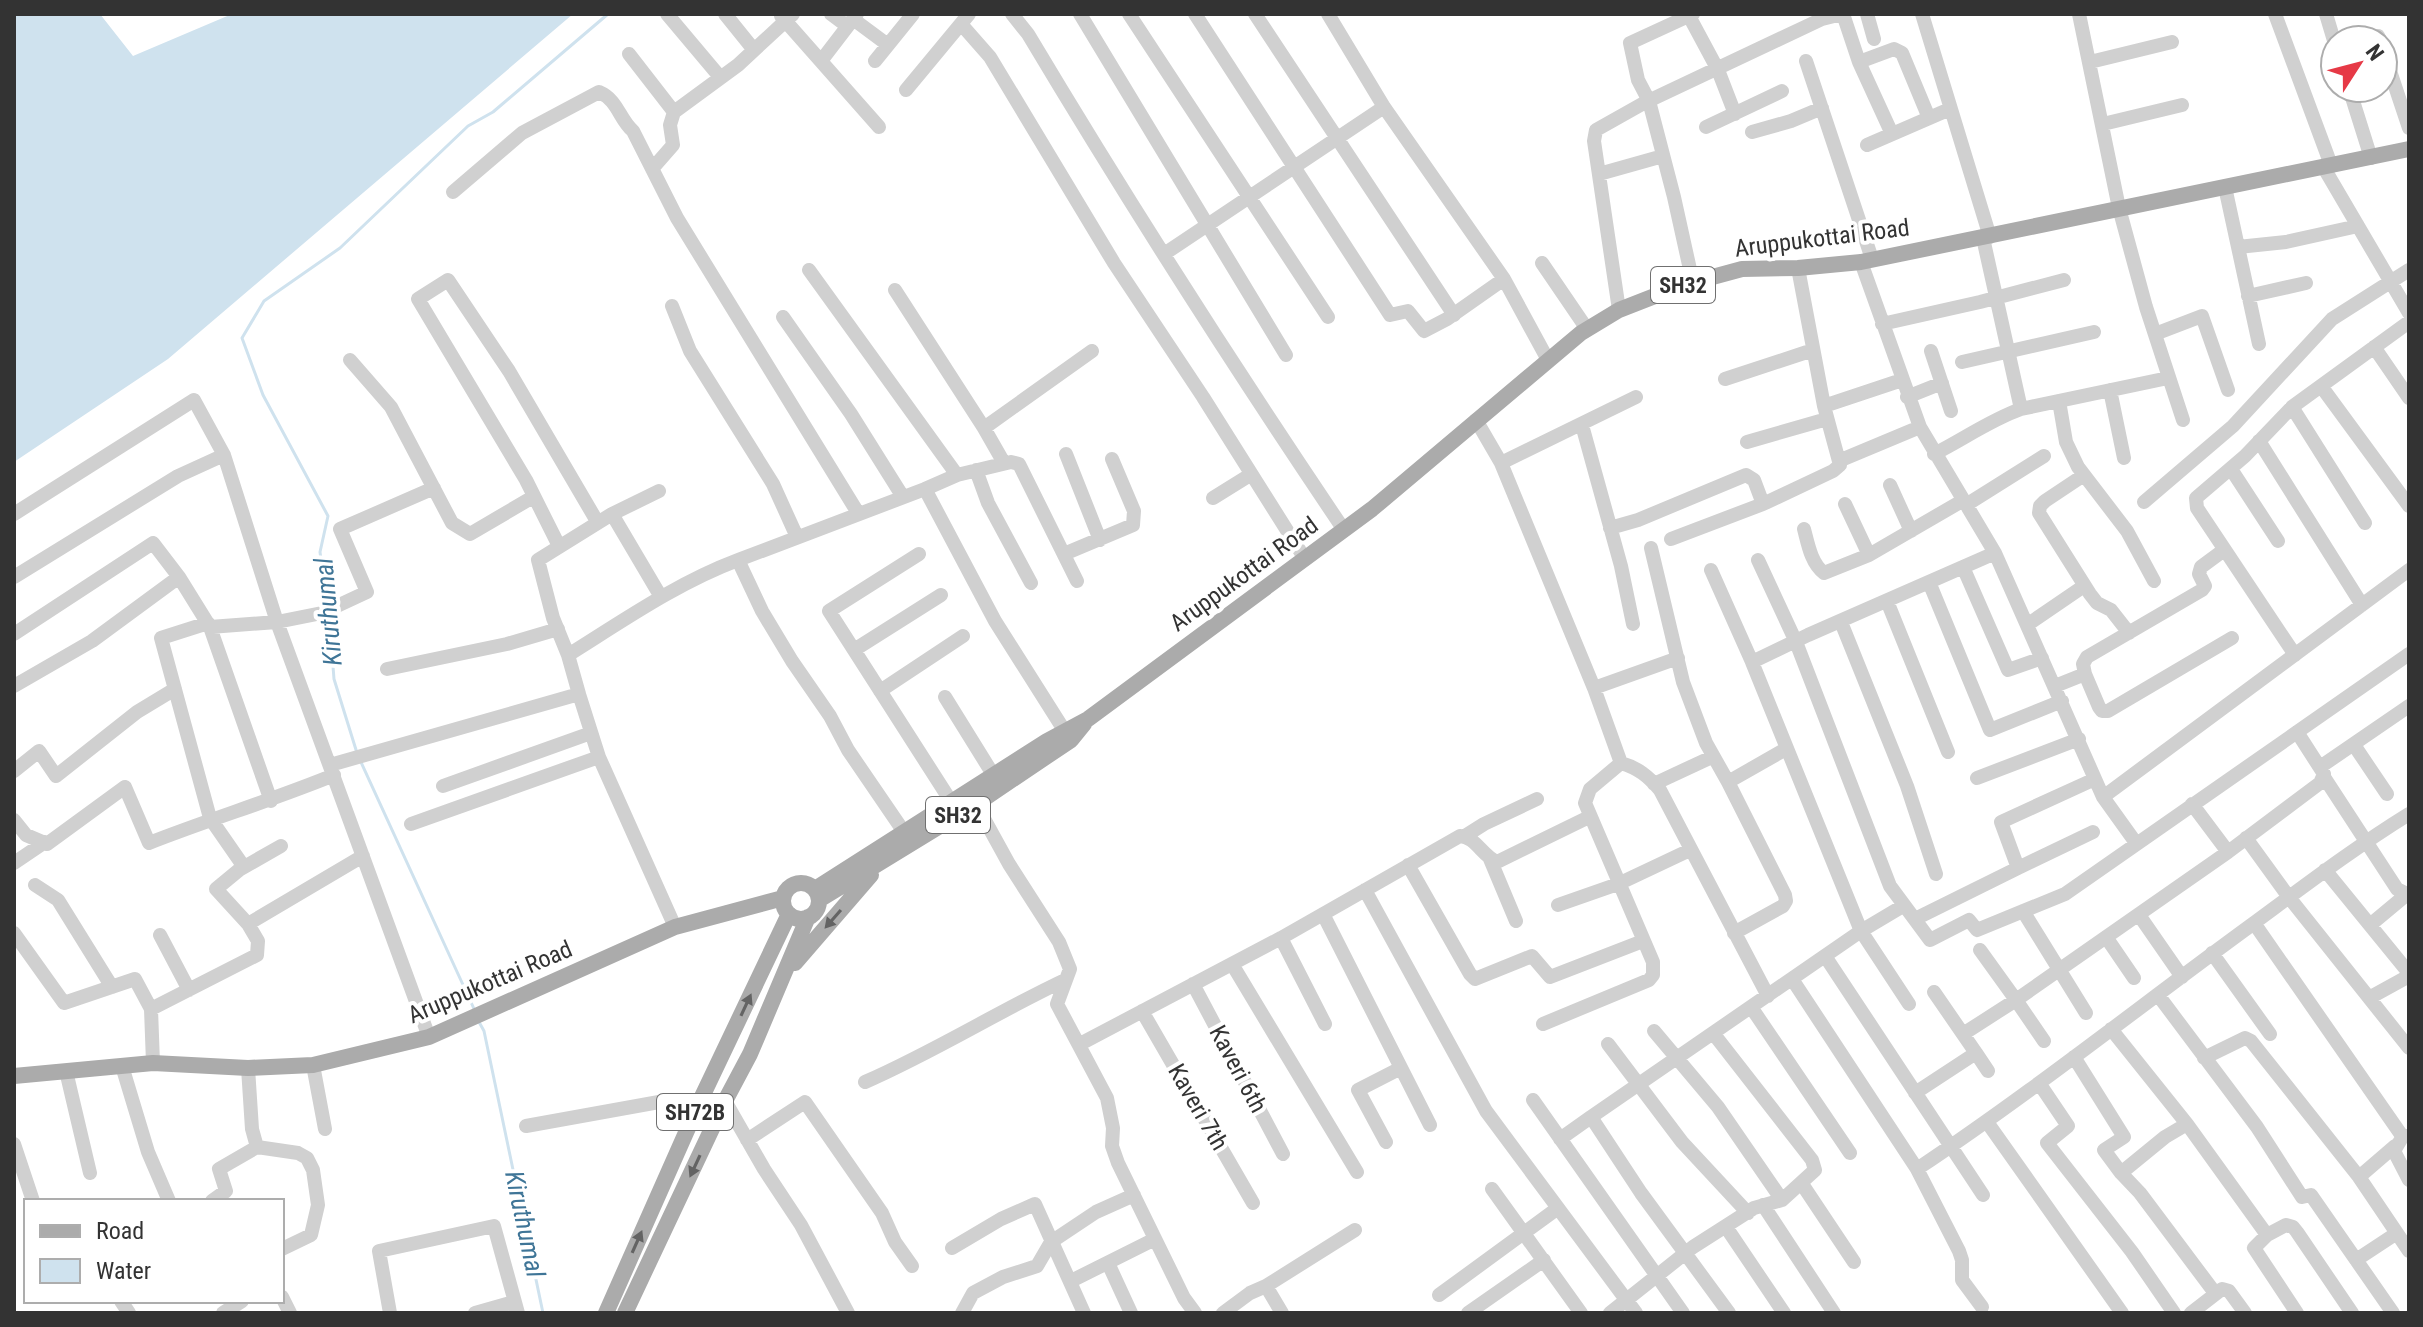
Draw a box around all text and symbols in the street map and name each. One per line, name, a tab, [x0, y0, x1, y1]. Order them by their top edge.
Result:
north arrow	[2319, 24, 2399, 104]
text: N	[2361, 40, 2389, 65]
street label: Aruppukottai Road	[1733, 213, 1911, 263]
road number: SH32	[1651, 267, 1715, 303]
street label: Aruppukottai Road	[1165, 511, 1323, 637]
water label: Kiruthumal	[308, 556, 348, 667]
road number: SH32	[926, 797, 990, 833]
one-way arrow	[825, 908, 842, 928]
street label: Aruppukottai Road	[404, 935, 576, 1029]
one-way arrow	[739, 994, 753, 1017]
street label: Kaveri 6th	[1203, 1021, 1273, 1117]
street label: Kaveri 7th	[1162, 1059, 1234, 1155]
road number: SH72B	[657, 1094, 733, 1130]
one-way arrow	[688, 1155, 701, 1178]
water label: Kiruthumal	[499, 1168, 551, 1281]
legend	[24, 1199, 284, 1303]
text: Road	[96, 1217, 144, 1245]
one-way arrow	[631, 1230, 644, 1254]
text: Water	[96, 1257, 151, 1285]

